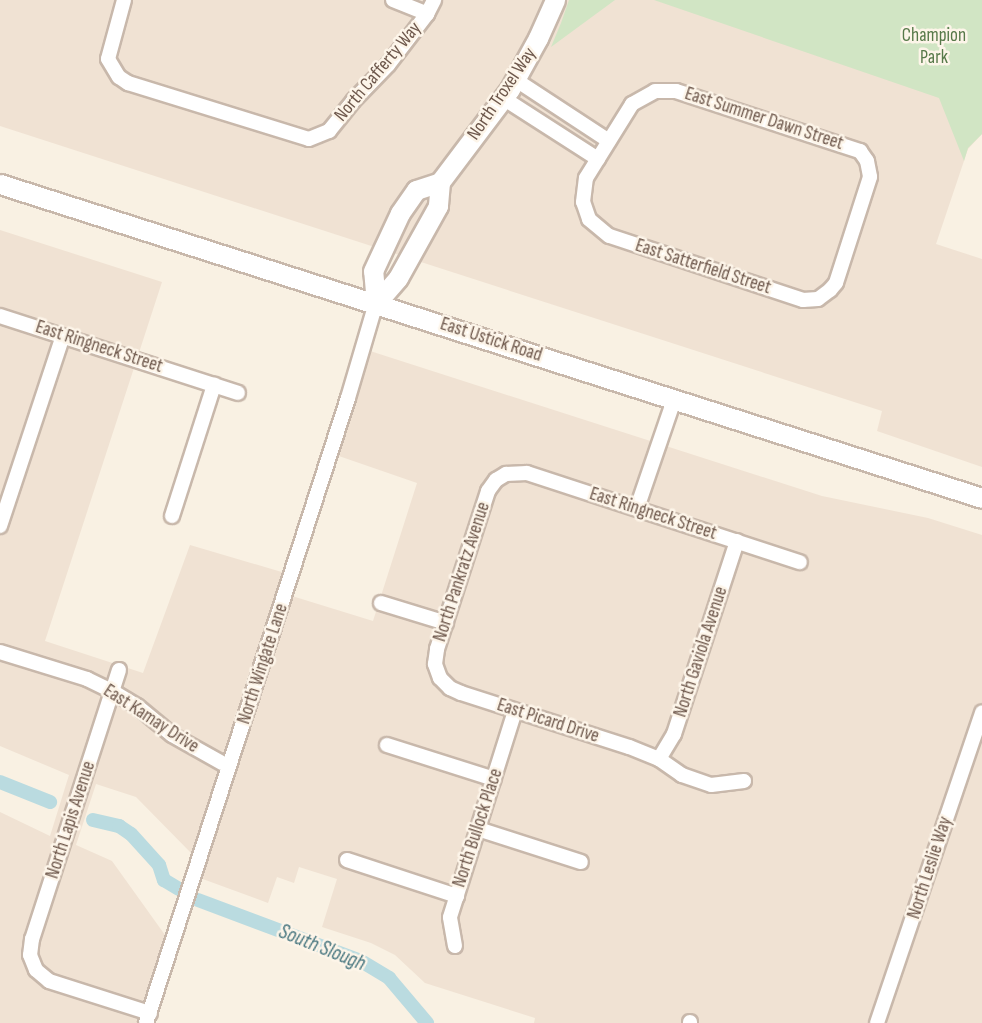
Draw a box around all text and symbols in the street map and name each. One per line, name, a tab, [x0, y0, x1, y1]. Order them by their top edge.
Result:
street label: North Cafferty Way	[330, 18, 426, 126]
park label: Champion Park	[902, 25, 966, 69]
street label: North Troxel Way	[463, 43, 541, 145]
street label: East Summer Dawn Street	[682, 83, 846, 155]
street label: East Satterfield Street	[632, 234, 774, 300]
street label: East Ustick Road	[437, 313, 545, 367]
street label: East Ringneck Street	[33, 316, 165, 378]
street label: East Ringneck Street	[587, 483, 719, 545]
street label: North Pankratz Avenue	[429, 499, 495, 645]
street label: North Gaviola Avenue	[669, 584, 733, 720]
street label: North Wingate Lane	[233, 601, 293, 727]
street label: East Kamay Drive	[99, 680, 203, 758]
street label: East Picard Drive	[494, 694, 602, 748]
street label: North Lapis Avenue	[41, 758, 101, 882]
street label: North Bullock Place	[448, 766, 508, 890]
street label: North Leslie Way	[903, 814, 957, 922]
water label: South Slough	[275, 919, 369, 977]

